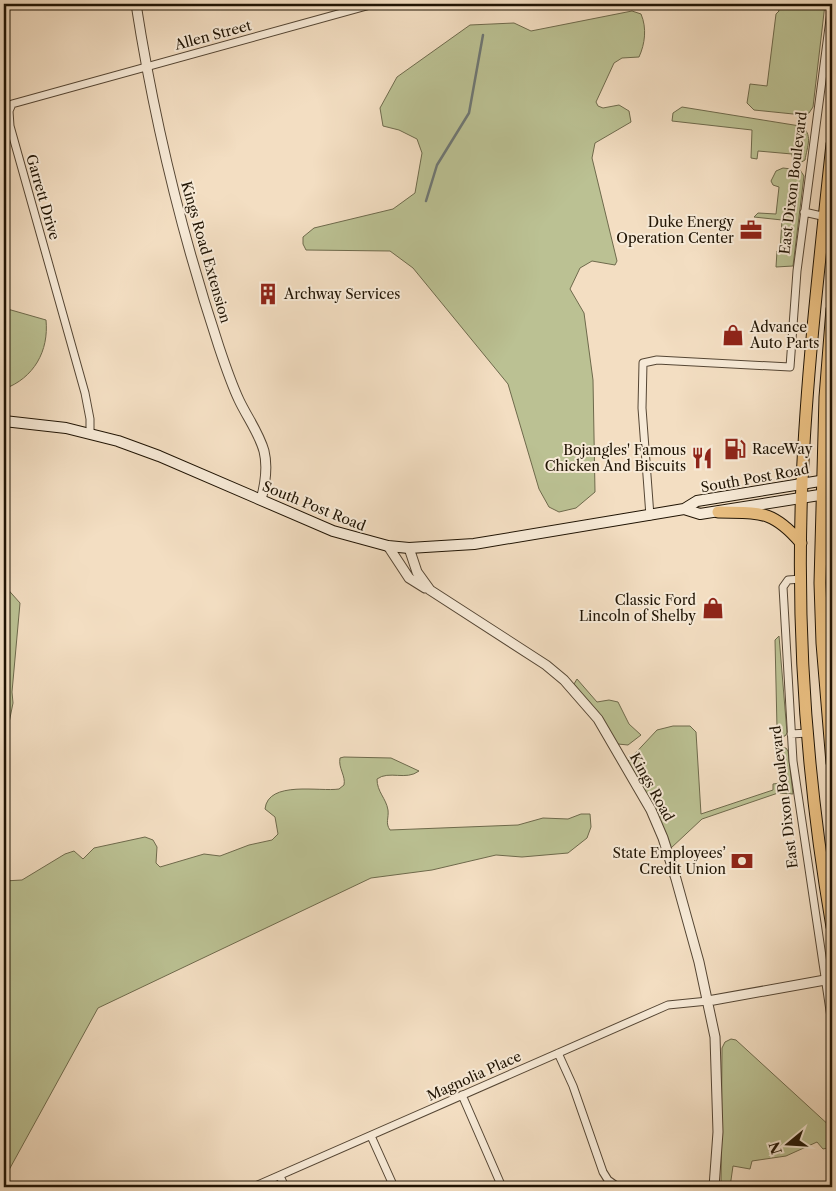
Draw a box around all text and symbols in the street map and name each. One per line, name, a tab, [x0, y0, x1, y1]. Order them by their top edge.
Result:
street label: Allen Street	[172, 16, 253, 54]
street label: East Dixon Boulevard	[775, 110, 811, 255]
street label: Garrett Drive	[22, 152, 64, 242]
street label: Kings Road Extension	[177, 179, 235, 325]
place label: Duke Energy Operation Center	[616, 213, 734, 247]
office icon: Duke Energy Operation Center	[738, 217, 764, 243]
building icon: Archway Services	[255, 281, 281, 307]
place label: Archway Services	[283, 285, 400, 303]
place label: Advance Auto Parts	[749, 318, 819, 352]
shop icon: Advance Auto Parts	[720, 322, 746, 348]
fuel station icon: RaceWay	[722, 436, 748, 462]
place label: RaceWay	[752, 440, 813, 458]
place label: Bojangles' Famous Chicken And Biscuits	[545, 441, 686, 475]
restaurant icon: Bojangles' Famous Chicken And Biscuits	[689, 445, 715, 471]
street label: South Post Road	[699, 460, 811, 496]
street label: South Post Road	[260, 477, 369, 535]
place label: Classic Ford Lincoln of Shelby	[579, 591, 696, 625]
shop icon: Classic Ford Lincoln of Shelby	[700, 595, 726, 621]
street label: East Dixon Boulevard	[766, 724, 802, 869]
street label: Kings Road	[626, 750, 678, 825]
place label: State Employees’ Credit Union	[613, 844, 726, 878]
bank icon: State Employees’ Credit Union	[729, 848, 755, 874]
street label: Magnolia Place	[424, 1047, 524, 1105]
north arrow	[764, 1118, 814, 1168]
text: N	[765, 1139, 786, 1157]

